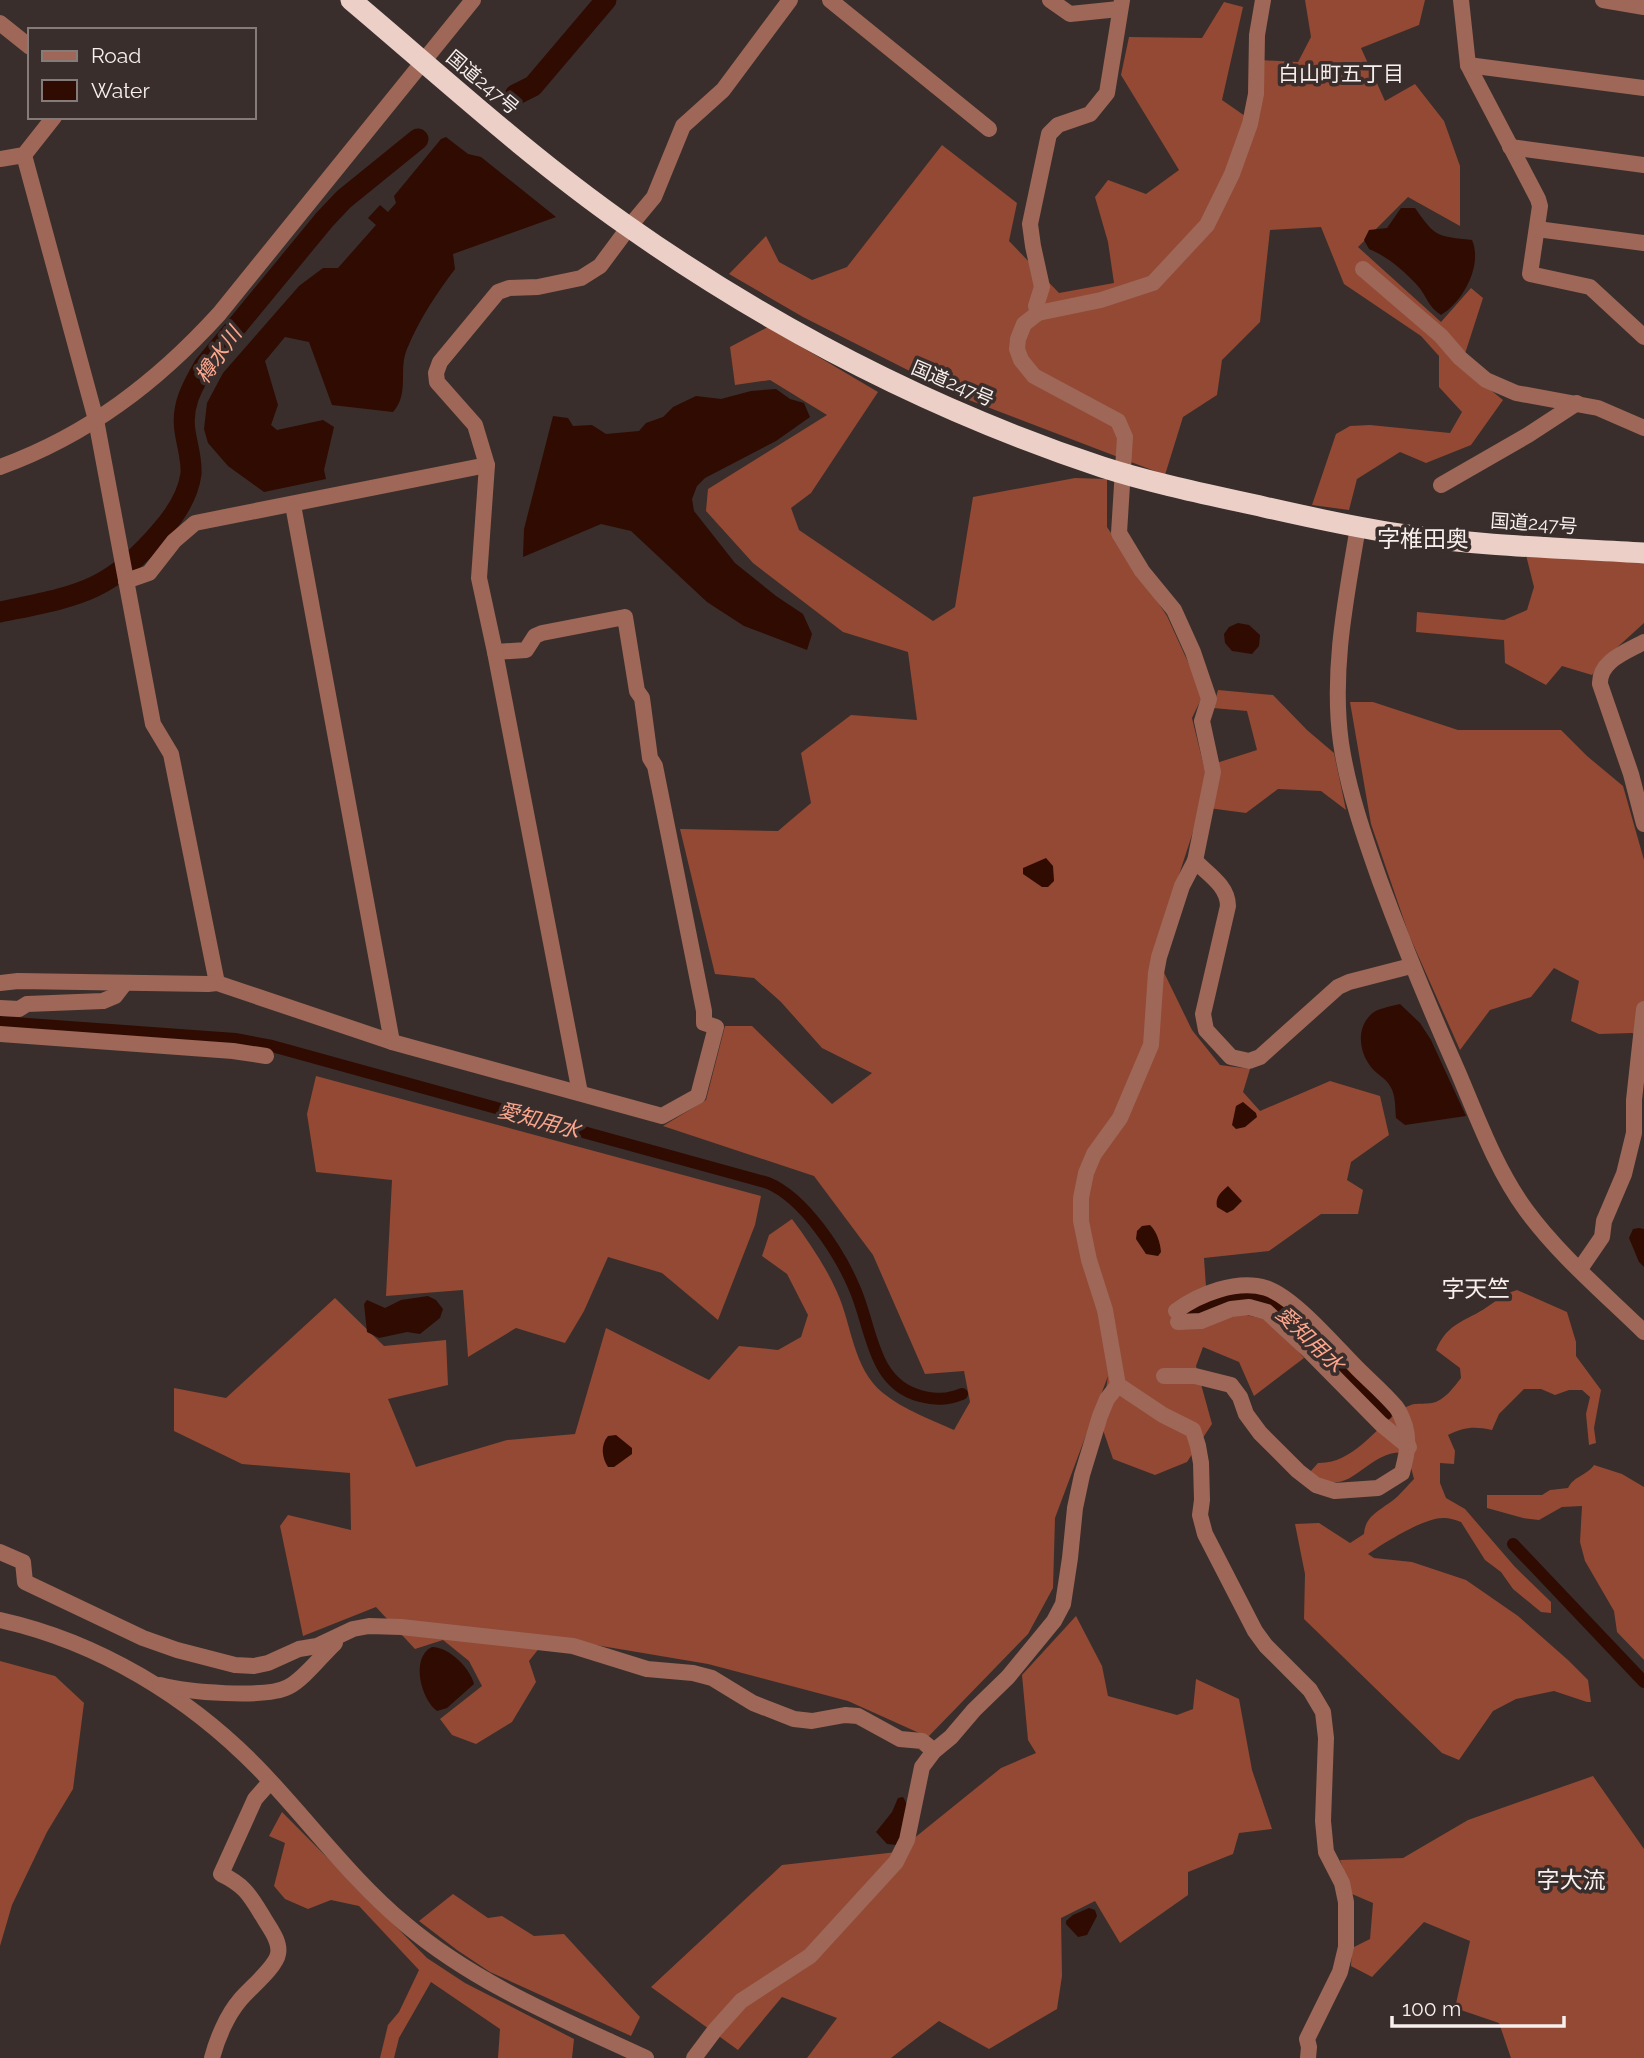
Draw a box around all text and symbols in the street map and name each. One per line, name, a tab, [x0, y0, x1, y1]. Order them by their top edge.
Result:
legend	[28, 28, 256, 119]
text: Road	[91, 43, 141, 68]
street label: 国道247号	[442, 46, 524, 118]
district label: 白山町五丁目	[1278, 61, 1404, 86]
text: Water	[91, 78, 150, 103]
water label: 樽水川	[190, 320, 247, 388]
street label: 国道247号	[909, 356, 997, 410]
street label: 国道247号	[1490, 509, 1578, 537]
district label: 字椎田奥	[1377, 525, 1469, 552]
water label: 愛知用水	[495, 1097, 585, 1143]
district label: 字天竺	[1442, 1275, 1511, 1302]
water label: 愛知用水	[1271, 1301, 1350, 1379]
district label: 字大流	[1537, 1866, 1606, 1893]
scale bar	[1392, 1984, 1564, 2028]
text: 100 m	[1402, 1996, 1461, 2021]

